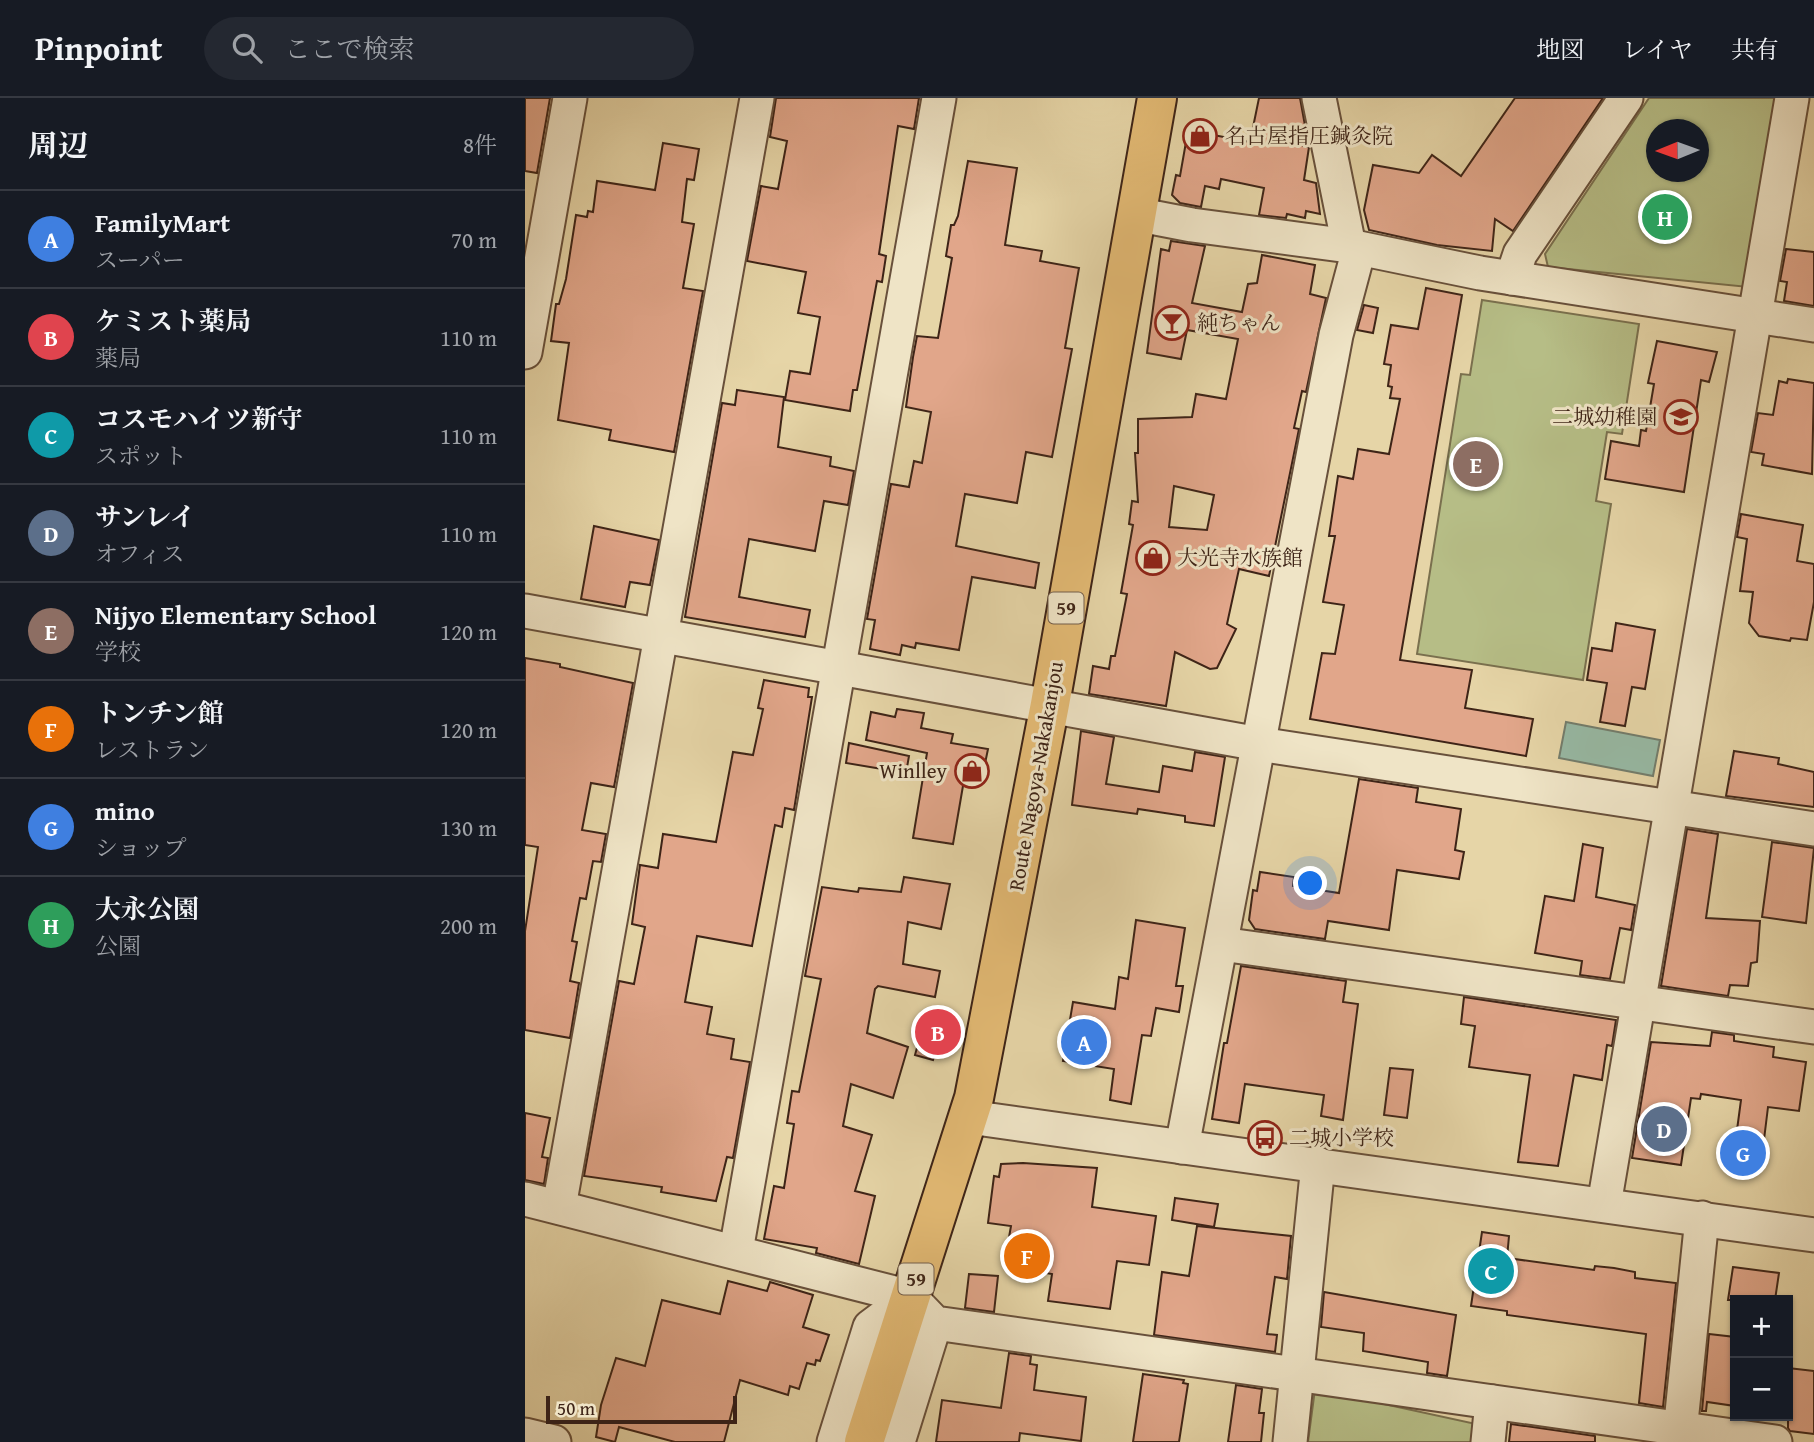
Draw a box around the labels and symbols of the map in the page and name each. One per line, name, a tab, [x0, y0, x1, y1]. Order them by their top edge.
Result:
shop icon: 名古屋指圧鍼灸院	[1181, 117, 1219, 155]
north arrow	[1646, 119, 1709, 182]
place label: 名古屋指圧鍼灸院	[1225, 120, 1393, 151]
pin: H	[1642, 191, 1688, 243]
bar icon: 純ちゃん	[1153, 304, 1191, 342]
place label: 純ちゃん	[1197, 307, 1281, 338]
school or university icon: 二城幼稚園	[1662, 398, 1700, 436]
place label: 二城幼稚園	[1552, 401, 1657, 432]
pin: E	[1453, 438, 1499, 490]
shop icon: 大光寺水族館	[1134, 539, 1172, 577]
place label: 大光寺水族館	[1177, 542, 1303, 573]
road number: 59	[1049, 593, 1083, 624]
street label: Route Nagoya-Nakakanjou	[1000, 658, 1071, 893]
shop icon: Winlley	[953, 752, 991, 790]
place label: Winlley	[879, 755, 948, 786]
your location	[1293, 866, 1327, 900]
pin: B	[915, 1006, 961, 1058]
pin: A	[1061, 1016, 1107, 1068]
pin: D	[1641, 1103, 1687, 1155]
bus stop icon: 二城小学校	[1246, 1119, 1284, 1157]
place label: 二城小学校	[1289, 1122, 1394, 1153]
pin: G	[1720, 1127, 1766, 1179]
pin: F	[1004, 1230, 1050, 1282]
pin: C	[1468, 1245, 1514, 1297]
road number: 59	[899, 1264, 933, 1294]
scale bar	[546, 1393, 737, 1425]

